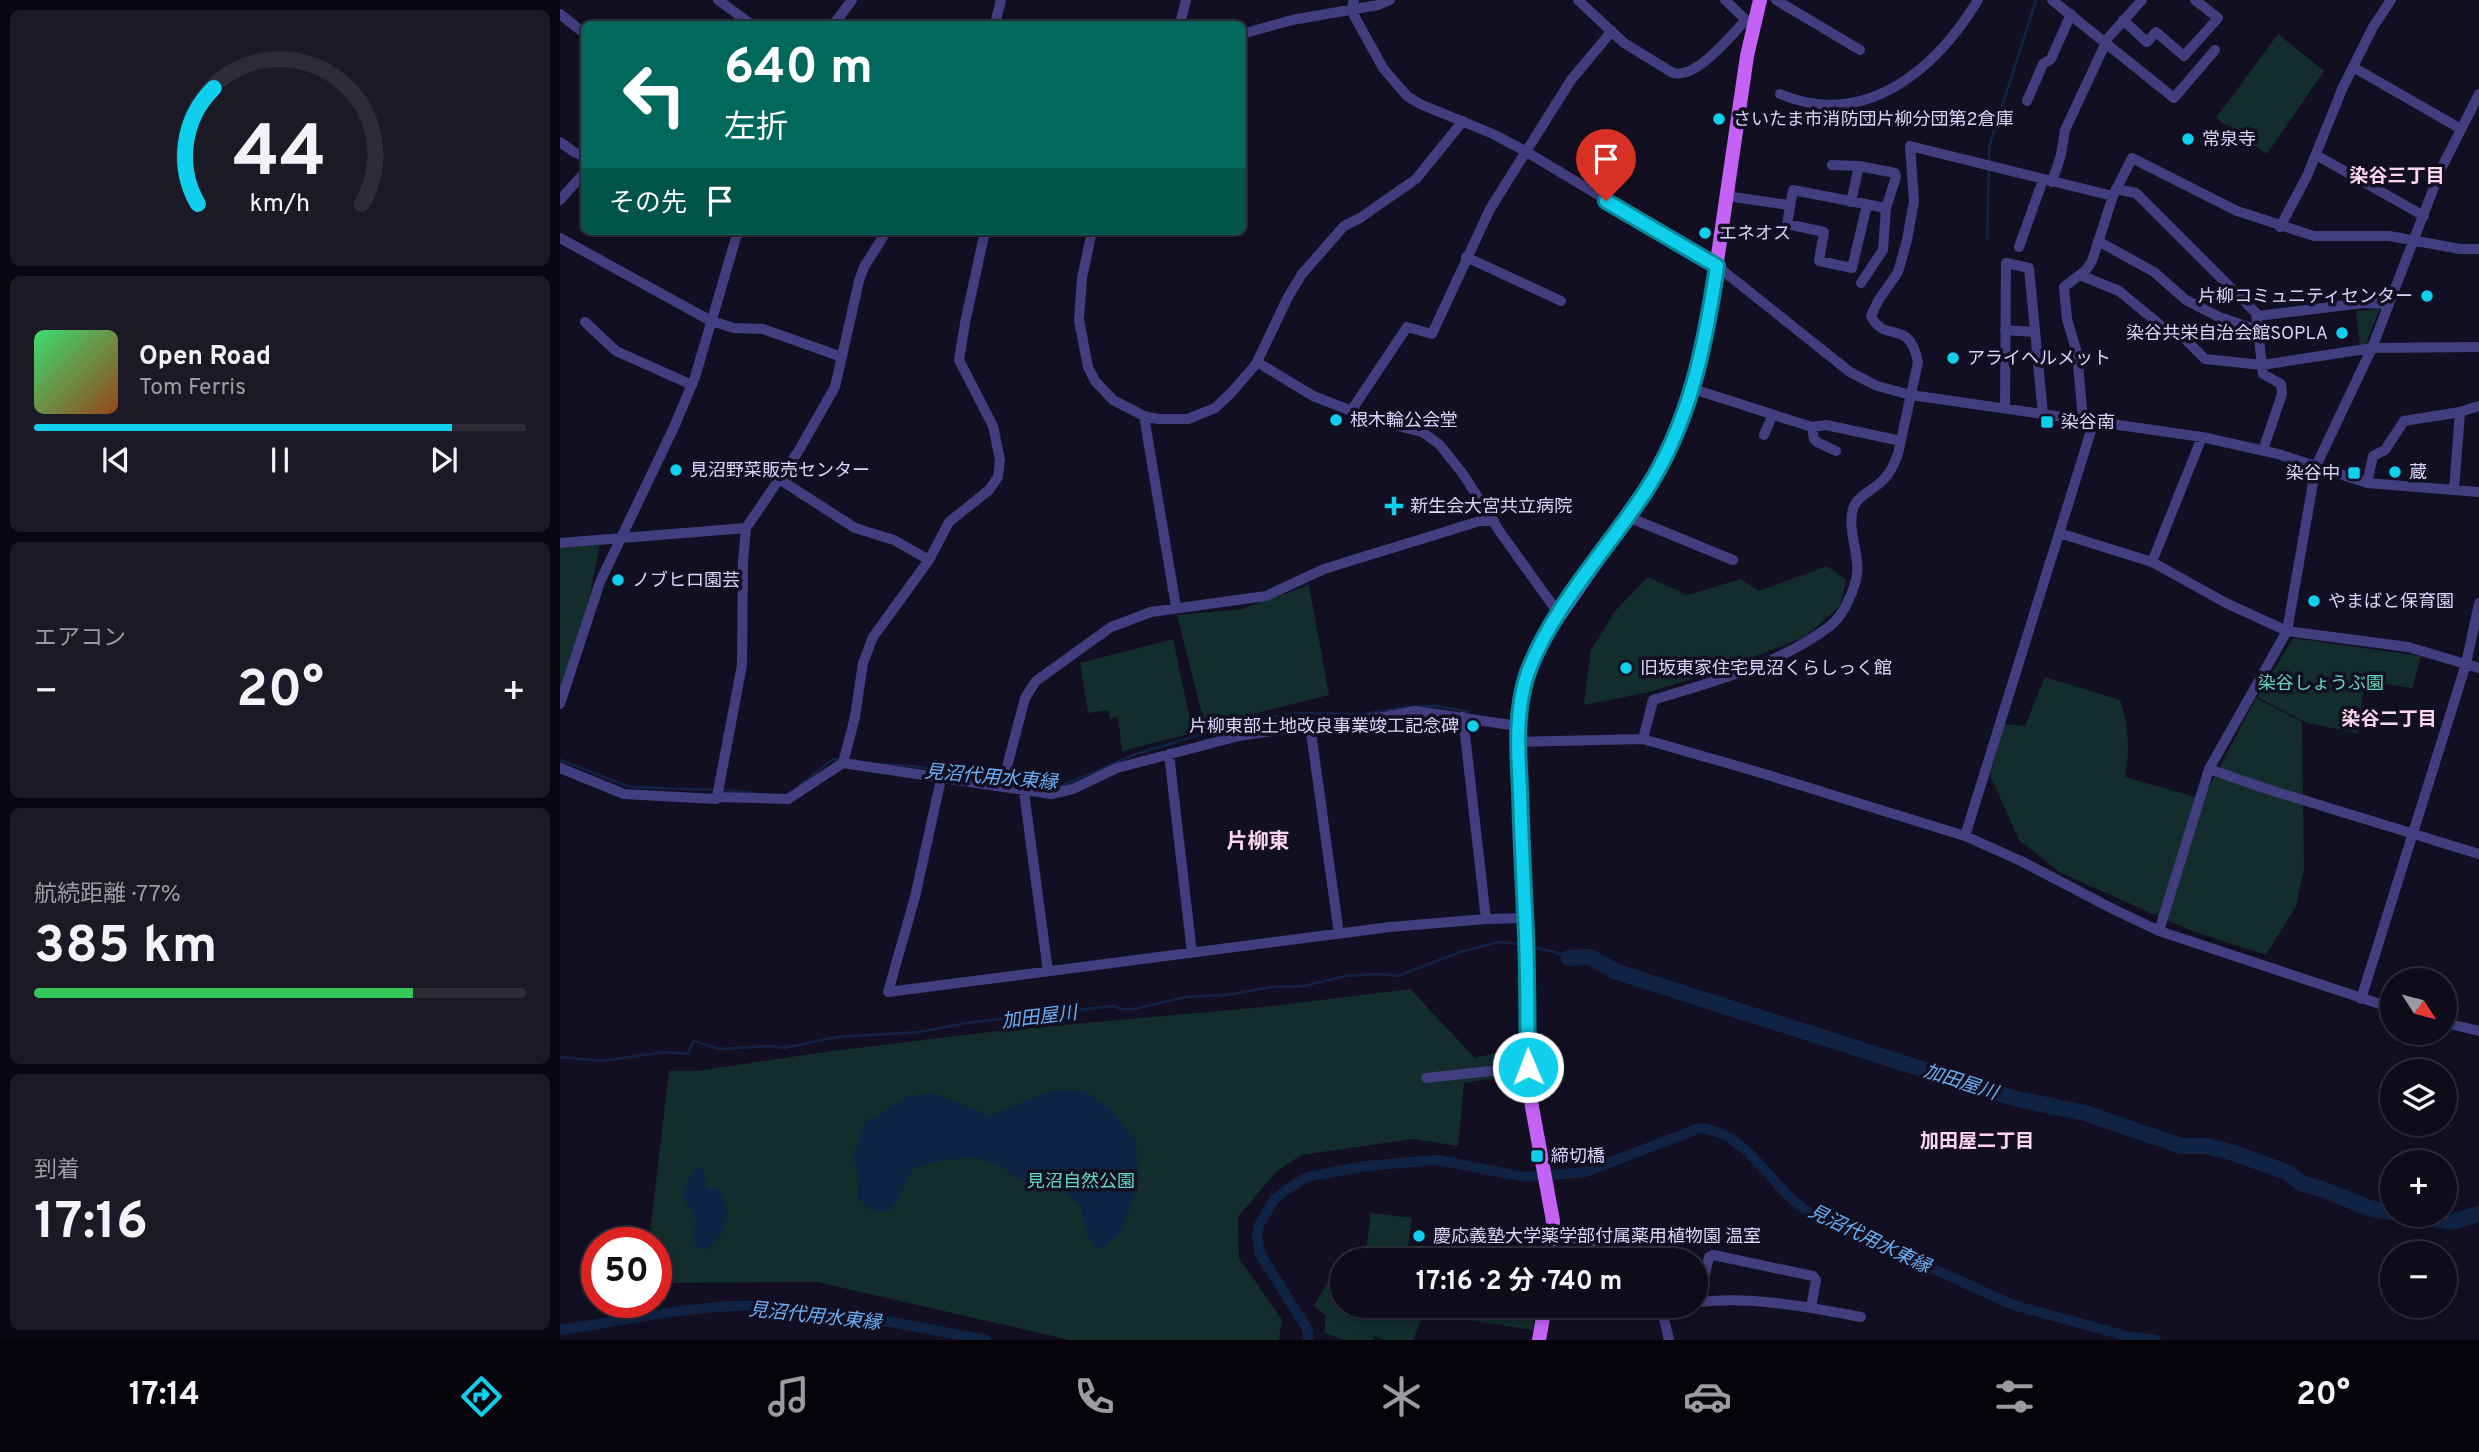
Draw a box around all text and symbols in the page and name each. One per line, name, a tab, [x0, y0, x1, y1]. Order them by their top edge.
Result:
text: 640 m	[724, 39, 873, 101]
icon: left	[609, 49, 700, 140]
text: 左折	[724, 109, 788, 149]
place label: さいたま市消防団片柳分団第2倉庫	[1733, 109, 2013, 132]
text: 44	[233, 110, 327, 202]
marker: さいたま市消防団片柳分団第2倉庫	[1711, 111, 1727, 127]
pin	[1576, 129, 1636, 201]
place label: 常泉寺	[2202, 129, 2256, 152]
marker: 常泉寺	[2180, 131, 2196, 147]
icon: arrive	[1587, 140, 1625, 178]
district label: 染谷三丁目	[2349, 165, 2445, 189]
icon: arrive	[701, 182, 739, 220]
text: その先	[609, 188, 687, 221]
text: km/h	[250, 189, 310, 221]
place label: エネオス	[1719, 223, 1791, 246]
marker: エネオス	[1697, 225, 1713, 241]
place label: 片柳コミュニティセンター	[2198, 286, 2413, 309]
marker: 片柳コミュニティセンター	[2419, 288, 2435, 304]
place label: 染谷共栄自治会館SOPLA	[2126, 323, 2328, 346]
marker: 染谷共栄自治会館SOPLA	[2334, 325, 2350, 341]
text: Open Road	[139, 341, 271, 374]
place label: アライヘルメット	[1967, 348, 2111, 371]
marker: アライヘルメット	[1945, 350, 1961, 366]
text: Tom Ferris	[139, 374, 246, 403]
place label: 根木輪公会堂	[1350, 410, 1458, 433]
marker: 根木輪公会堂	[1328, 412, 1344, 428]
place label: 染谷南	[2061, 412, 2115, 435]
marker: 染谷南	[2039, 414, 2055, 430]
icon: previous	[97, 441, 135, 479]
icon: pause	[261, 441, 299, 479]
icon: next	[425, 441, 463, 479]
place label: 見沼野菜販売センター	[690, 460, 870, 483]
marker: 見沼野菜販売センター	[668, 462, 684, 478]
place label: 蔵	[2409, 462, 2427, 485]
place label: 染谷中	[2286, 463, 2340, 486]
marker: 蔵	[2387, 464, 2403, 480]
marker: 染谷中	[2346, 465, 2362, 481]
marker: 新生会大宮共立病院	[1384, 496, 1404, 516]
place label: 新生会大宮共立病院	[1410, 496, 1572, 519]
place label: ノブヒロ園芸	[632, 570, 740, 593]
marker: ノブヒロ園芸	[610, 572, 626, 588]
place label: やまばと保育園	[2328, 591, 2454, 614]
marker: やまばと保育園	[2306, 593, 2322, 609]
text: エアコン	[34, 625, 126, 654]
place label: 旧坂東家住宅見沼くらしっく館	[1640, 658, 1892, 681]
text: 20°	[236, 659, 324, 725]
marker: 旧坂東家住宅見沼くらしっく館	[1618, 660, 1634, 676]
text: −	[34, 669, 59, 718]
text: +	[501, 669, 526, 718]
park label: 染谷しょうぶ園	[2258, 673, 2384, 696]
district label: 染谷二丁目	[2341, 708, 2437, 732]
place label: 片柳東部土地改良事業竣工記念碑	[1189, 716, 1459, 739]
marker: 片柳東部土地改良事業竣工記念碑	[1465, 718, 1481, 734]
water label: 見沼代用水東縁	[924, 760, 1060, 796]
district label: 片柳東	[1227, 829, 1290, 856]
text: 航続距離 · 77%	[34, 881, 181, 910]
text: 385 km	[34, 915, 217, 981]
north arrow	[2380, 968, 2457, 1045]
map controls	[2380, 968, 2457, 1318]
water label: 加田屋川	[1000, 1001, 1080, 1035]
position arrow	[1491, 1030, 1565, 1104]
button: layers	[2380, 1059, 2457, 1136]
water label: 加田屋川	[1921, 1060, 2002, 1107]
district label: 加田屋二丁目	[1920, 1130, 2034, 1154]
place label: 締切橋	[1551, 1146, 1605, 1169]
marker: 締切橋	[1529, 1148, 1545, 1164]
button: +	[2380, 1150, 2457, 1227]
text: 到着	[34, 1157, 80, 1186]
park label: 見沼自然公園	[1027, 1171, 1135, 1194]
text: 17:16	[34, 1191, 148, 1257]
water label: 見沼代用水東縁	[1804, 1200, 1936, 1281]
place label: 慶応義塾大学薬学部付属薬用植物園 温室	[1433, 1226, 1761, 1249]
speed limit sign: 50	[581, 1227, 672, 1318]
marker: 慶応義塾大学薬学部付属薬用植物園 温室	[1411, 1228, 1427, 1244]
button: −	[2380, 1241, 2457, 1318]
text: 17:16 · 2 分 · 740 m	[1416, 1266, 1622, 1299]
water label: 見沼代用水東縁	[747, 1298, 884, 1336]
icon: directions	[457, 1372, 506, 1421]
icon: music	[764, 1372, 813, 1421]
icon: phone	[1070, 1372, 1119, 1421]
icon: climate	[1377, 1372, 1426, 1421]
icon: car	[1683, 1372, 1732, 1421]
icon: filters	[1990, 1372, 2039, 1421]
text: 17:14	[129, 1376, 200, 1416]
text: 20°	[2296, 1376, 2350, 1416]

